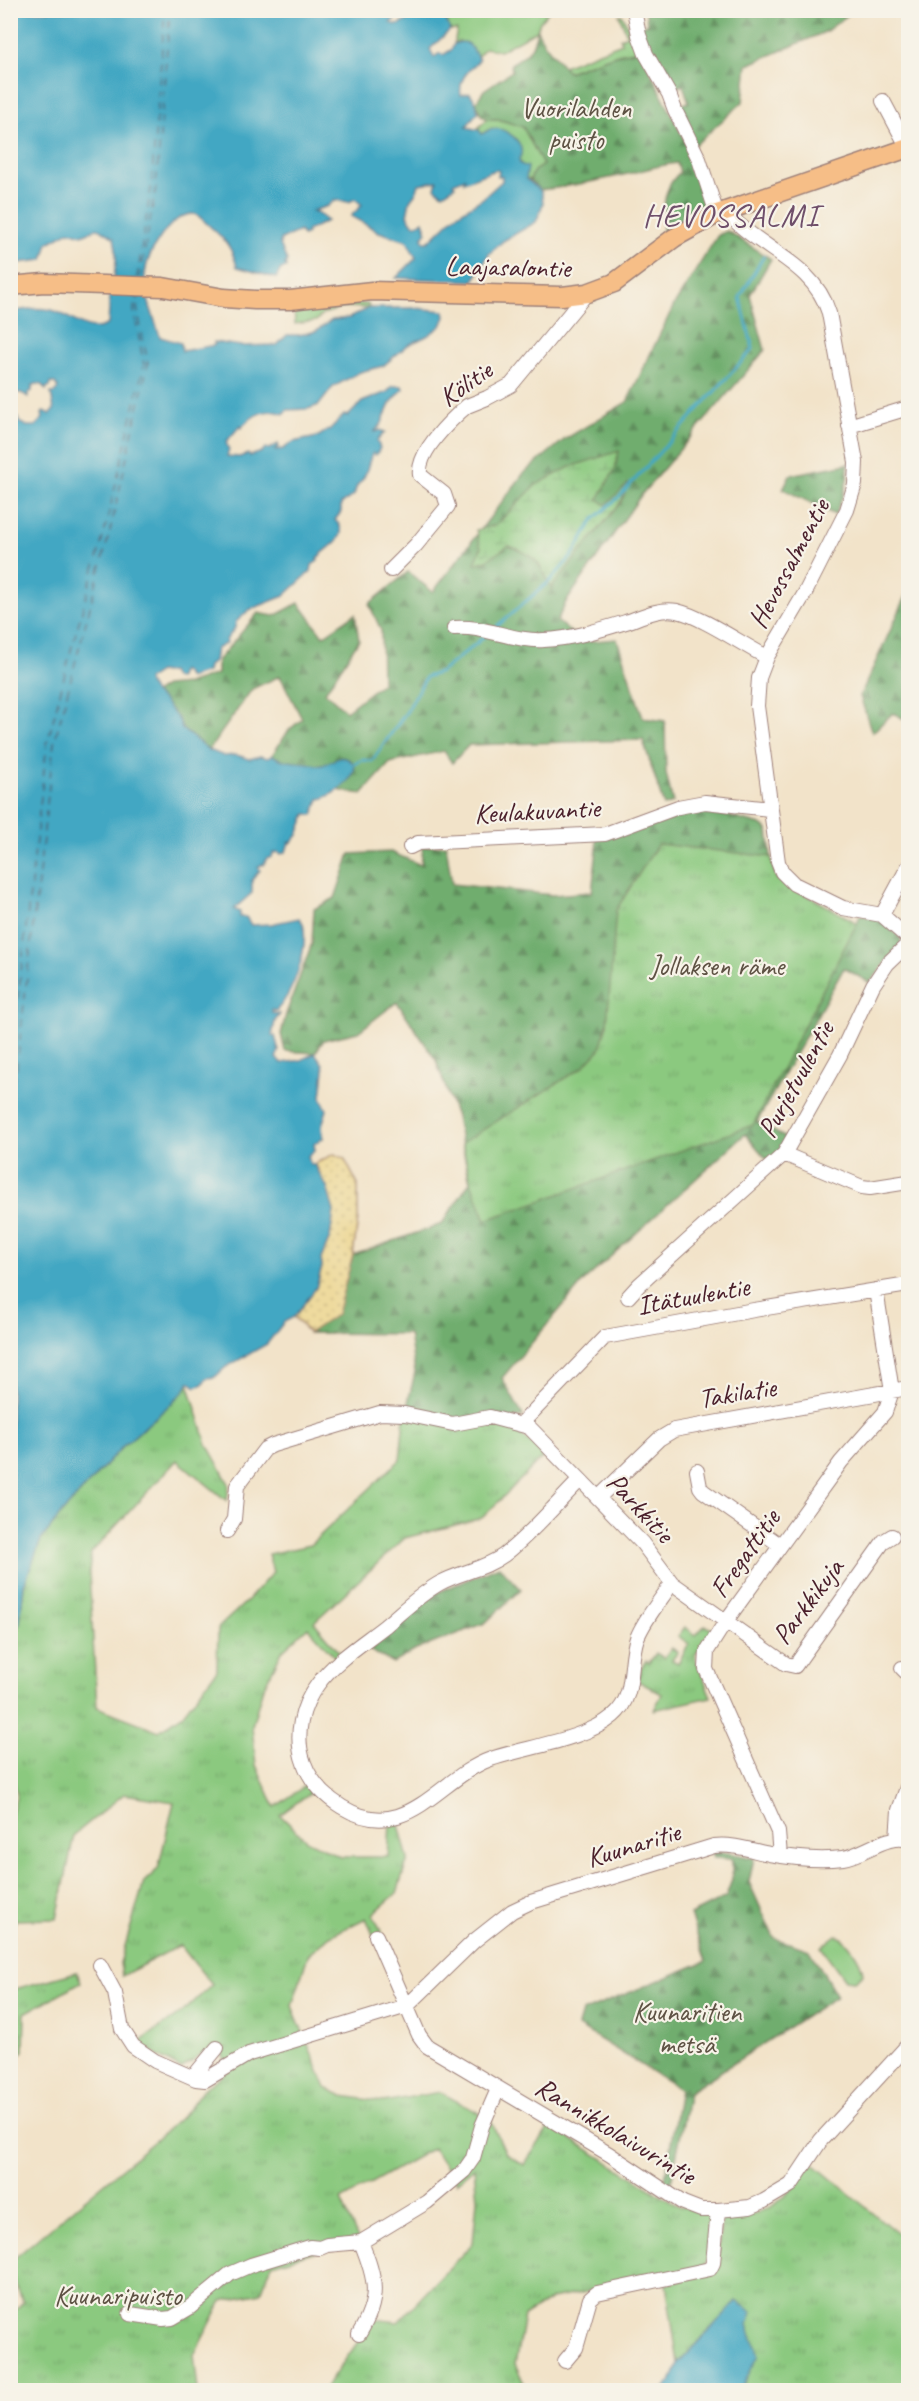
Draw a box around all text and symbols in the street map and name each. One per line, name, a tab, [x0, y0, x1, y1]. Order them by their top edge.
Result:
park label: Vuorilahden puisto	[521, 90, 632, 157]
district label: HEVOSSALMI	[643, 195, 825, 236]
street label: Laajasalontie	[445, 248, 573, 285]
street label: Kölitie	[432, 352, 500, 414]
street label: Hevossalmentie	[740, 491, 838, 634]
street label: Keulakuvantie	[473, 790, 603, 831]
park label: Jollaksen räme	[648, 948, 786, 983]
street label: Purjetuulentie	[749, 1013, 843, 1144]
street label: Itätuulentie	[634, 1268, 754, 1323]
street label: Takilatie	[696, 1369, 780, 1416]
street label: Parkkitie	[599, 1465, 683, 1551]
street label: Fregattitie	[701, 1501, 789, 1604]
street label: Parkkikuja	[764, 1550, 852, 1651]
street label: Kuunaritie	[582, 1813, 686, 1875]
park label: Kuunaritien metsä	[633, 1994, 743, 2061]
street label: Rannikkolaivurintie	[529, 2069, 704, 2193]
park label: Kuunaripuisto	[54, 2278, 184, 2313]

